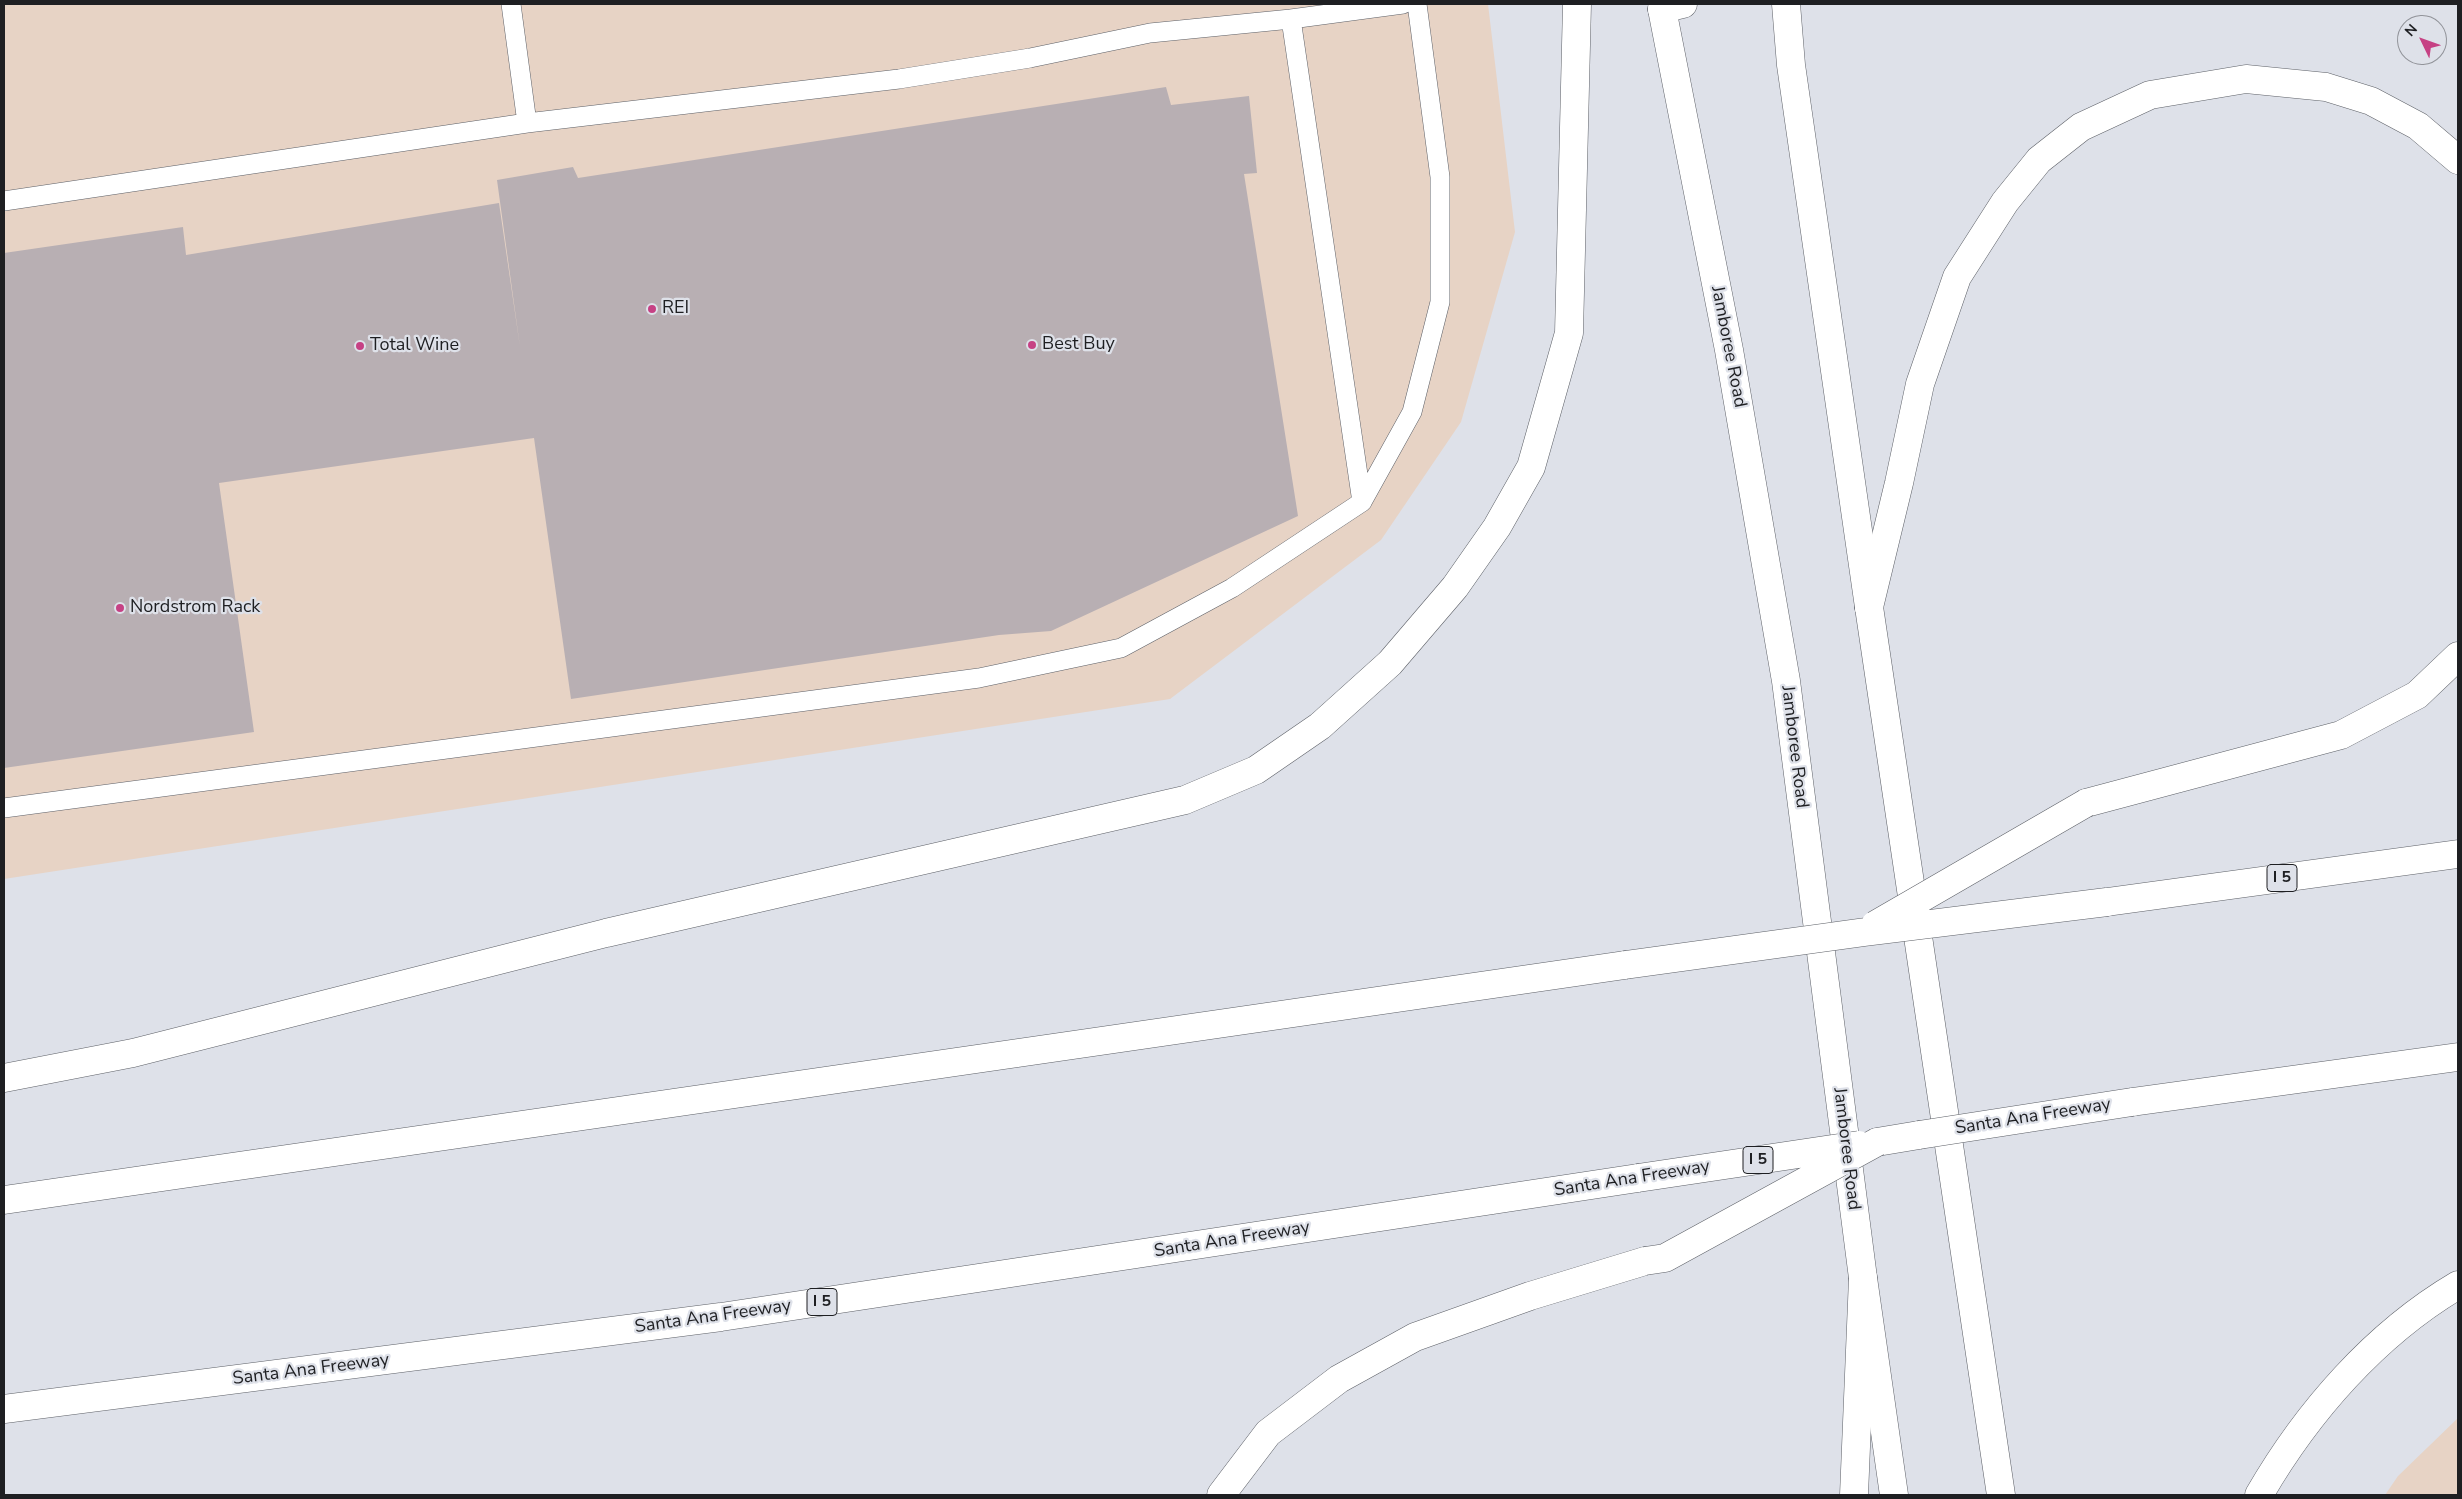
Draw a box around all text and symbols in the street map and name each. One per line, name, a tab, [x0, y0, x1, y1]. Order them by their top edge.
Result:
north arrow	[2397, 15, 2447, 65]
text: N	[2401, 20, 2422, 41]
street label: Jamboree Road	[1706, 284, 1750, 410]
place label: REI	[662, 298, 689, 320]
marker: REI	[646, 303, 658, 315]
place label: Best Buy	[1042, 334, 1115, 356]
place label: Total Wine	[370, 335, 459, 357]
marker: Best Buy	[1026, 339, 1038, 351]
marker: Total Wine	[354, 340, 366, 352]
place label: Nordstrom Rack	[130, 597, 260, 619]
marker: Nordstrom Rack	[114, 602, 126, 614]
street label: Jamboree Road	[1776, 685, 1812, 809]
road number: I 5	[2267, 864, 2297, 891]
street label: Jamboree Road	[1828, 1087, 1864, 1211]
street label: Santa Ana Freeway	[1954, 1094, 2112, 1140]
road number: I 5	[1743, 1146, 1773, 1174]
street label: Santa Ana Freeway	[1553, 1156, 1711, 1202]
street label: Santa Ana Freeway	[1153, 1217, 1311, 1263]
road number: I 5	[807, 1288, 837, 1315]
street label: Santa Ana Freeway	[634, 1295, 792, 1339]
street label: Santa Ana Freeway	[232, 1350, 390, 1390]

